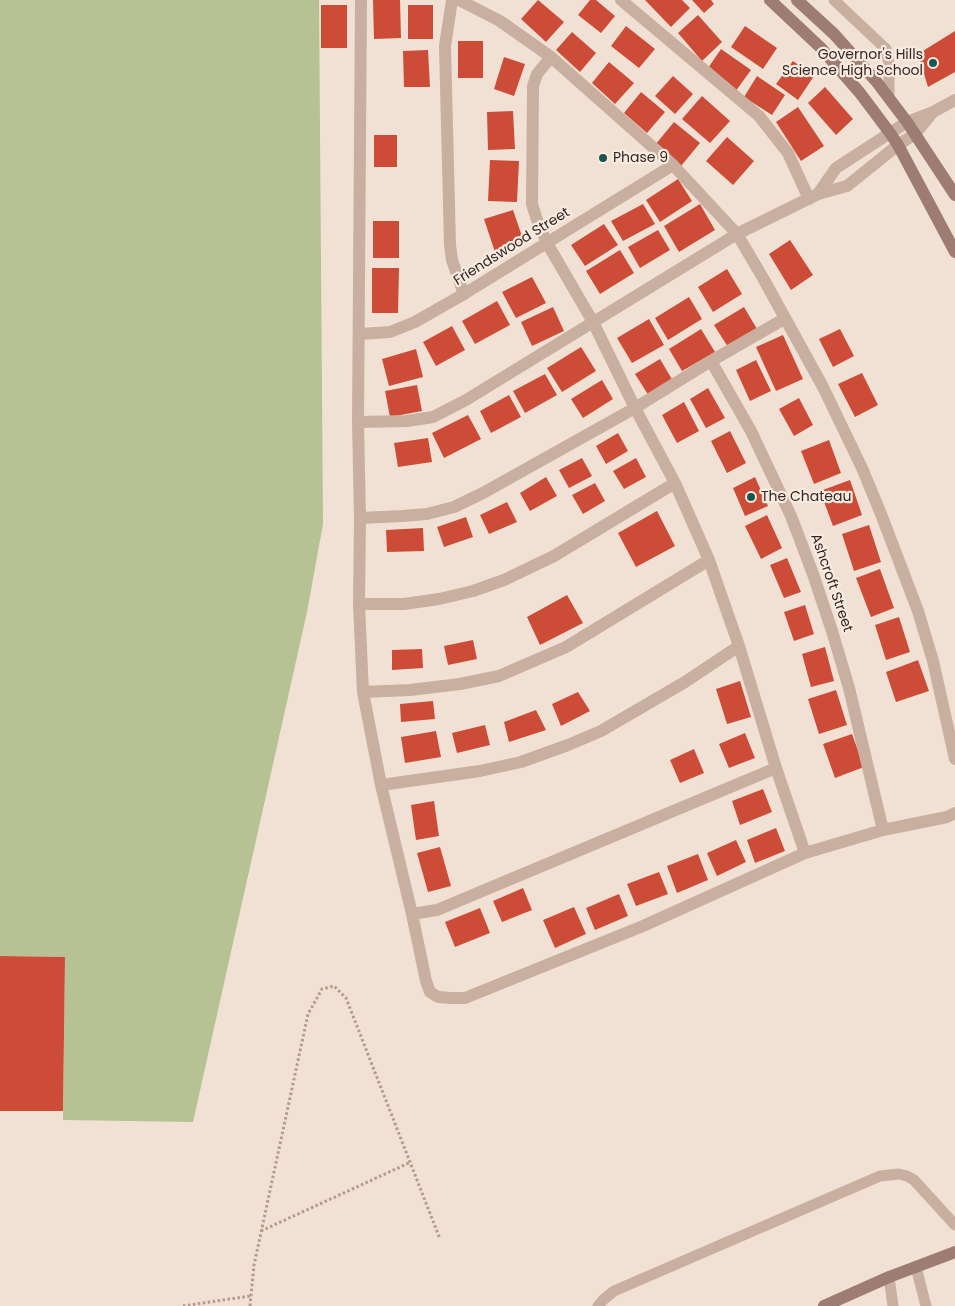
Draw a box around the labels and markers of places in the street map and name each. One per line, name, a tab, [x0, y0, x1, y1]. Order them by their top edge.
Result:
place label: Governor's Hills Science High School	[782, 47, 923, 80]
marker: Governor's Hills Science High School	[927, 57, 939, 69]
place label: Phase 9	[613, 150, 668, 166]
marker: Phase 9	[597, 152, 609, 164]
place label: The Chateau	[761, 489, 851, 505]
marker: The Chateau	[745, 491, 757, 503]

